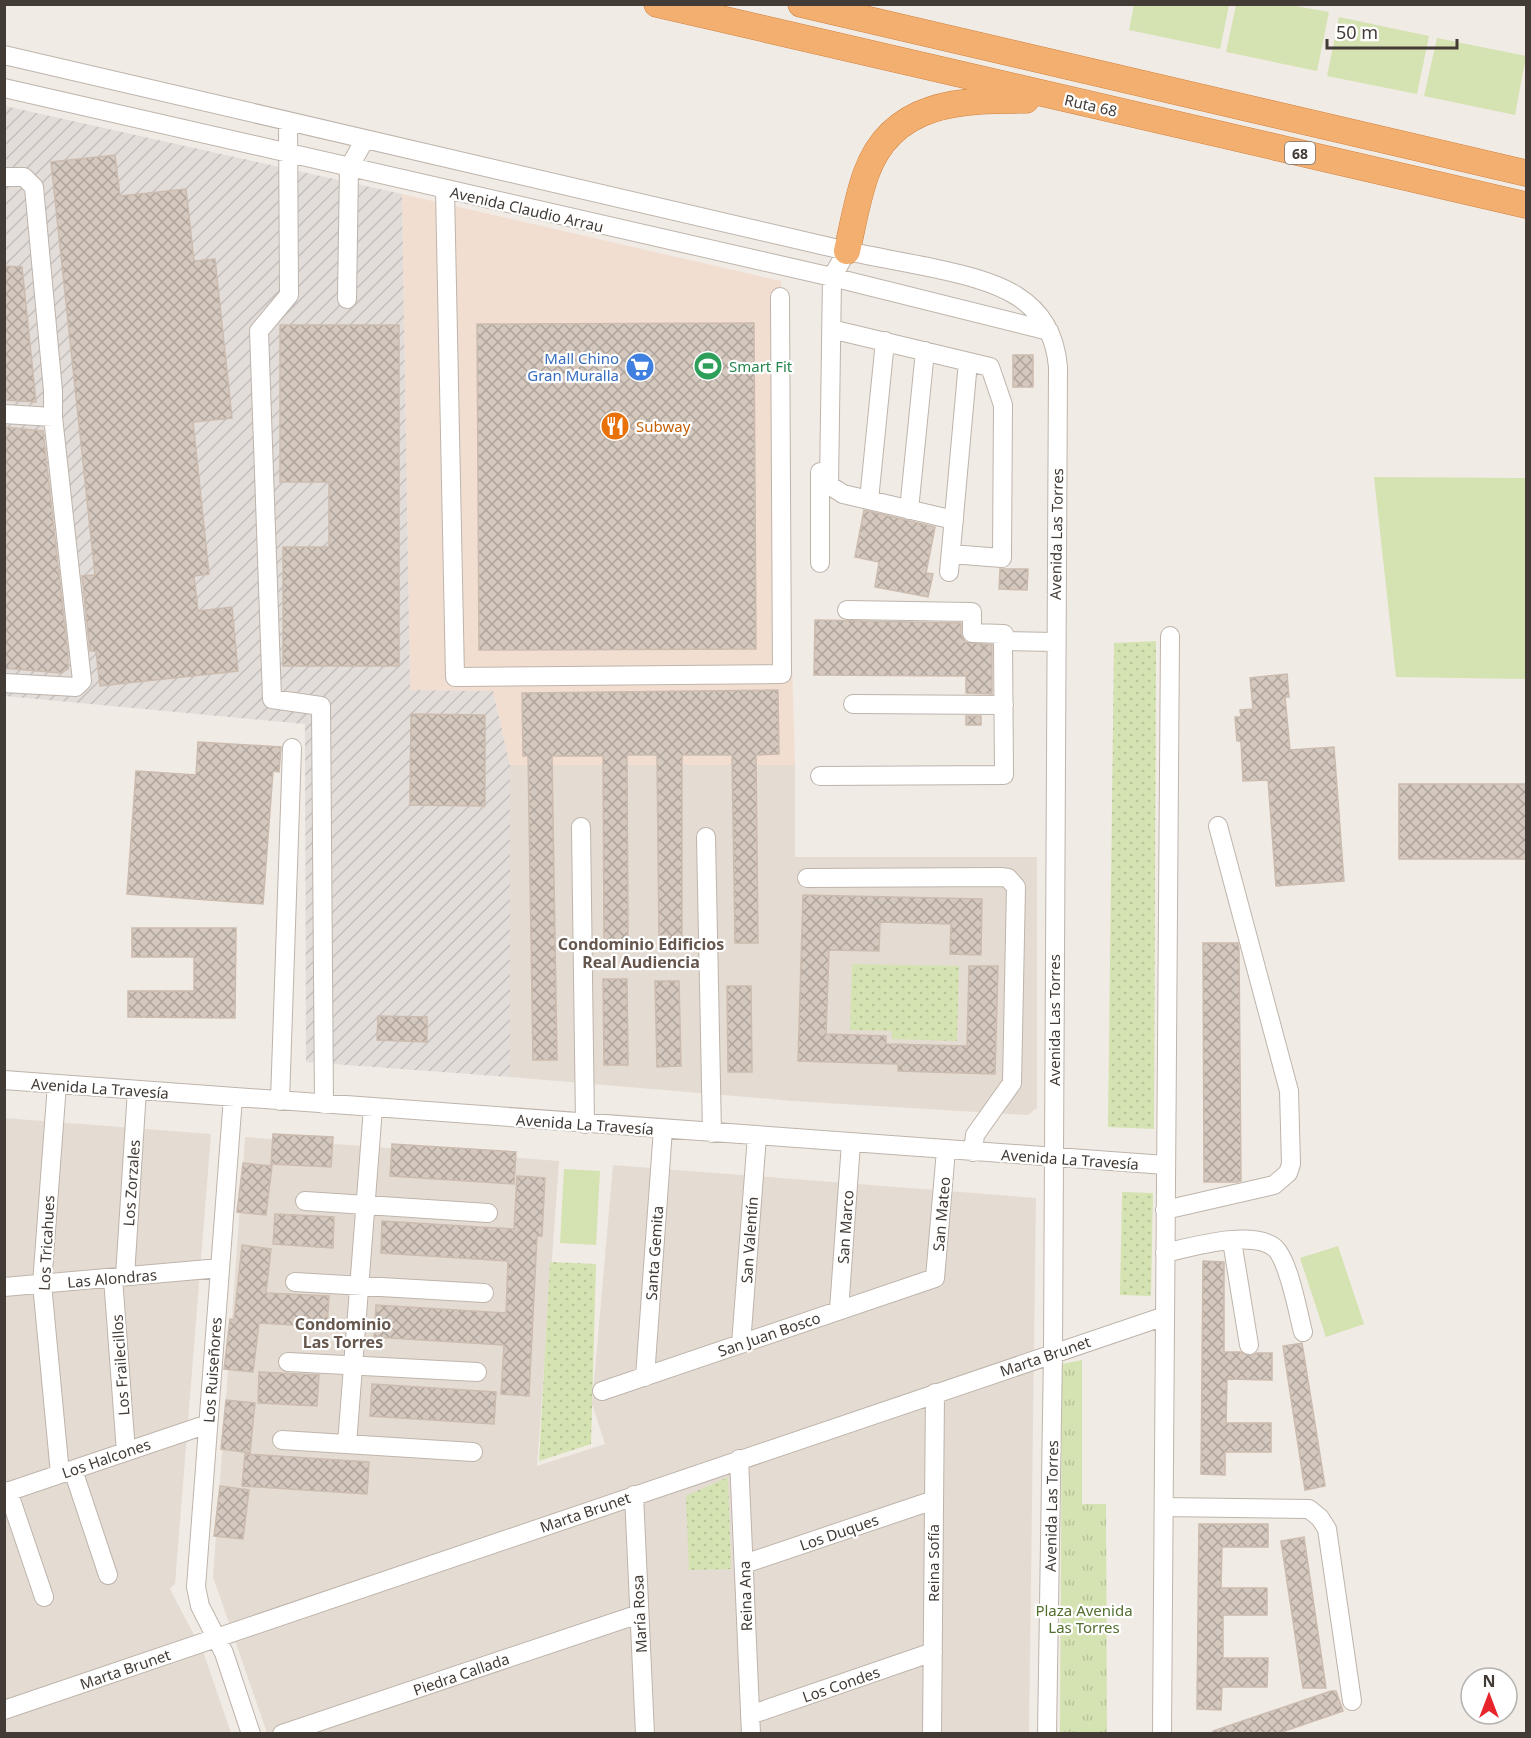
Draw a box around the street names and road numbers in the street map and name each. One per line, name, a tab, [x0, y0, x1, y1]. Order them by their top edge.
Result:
street label: Ruta 68	[1063, 89, 1119, 121]
road number: 68	[1285, 142, 1315, 164]
street label: Avenida Claudio Arrau	[448, 182, 606, 236]
street label: Avenida Las Torres	[1045, 468, 1067, 600]
street label: Avenida Las Torres	[1044, 954, 1064, 1086]
street label: Avenida La Travesía	[30, 1073, 170, 1103]
street label: Avenida La Travesía	[515, 1109, 655, 1139]
street label: Los Zorzales	[118, 1139, 144, 1227]
street label: Avenida La Travesía	[1000, 1144, 1140, 1174]
street label: San Mateo	[928, 1176, 954, 1252]
street label: San Marco	[832, 1189, 858, 1265]
street label: Los Tricahues	[34, 1195, 58, 1291]
street label: San Valentín	[736, 1196, 762, 1284]
street label: Santa Gemita	[641, 1205, 667, 1301]
street label: Las Alondras	[66, 1264, 158, 1292]
street label: San Juan Bosco	[715, 1307, 823, 1361]
street label: Los Frailecillos	[106, 1314, 134, 1416]
street label: Los Ruiseñores	[198, 1316, 226, 1424]
street label: Marta Brunet	[997, 1331, 1093, 1381]
street label: Los Halcones	[59, 1433, 153, 1483]
street label: Avenida Las Torres	[1040, 1440, 1062, 1572]
street label: Marta Brunet	[537, 1487, 633, 1537]
street label: Los Duques	[797, 1509, 881, 1555]
street label: Reina Sofía	[923, 1524, 943, 1602]
street label: Reina Ana	[734, 1560, 756, 1632]
street label: María Rosa	[627, 1574, 651, 1654]
street label: Marta Brunet	[77, 1644, 173, 1694]
street label: Piedra Callada	[410, 1648, 512, 1700]
street label: Los Condes	[800, 1661, 882, 1707]

